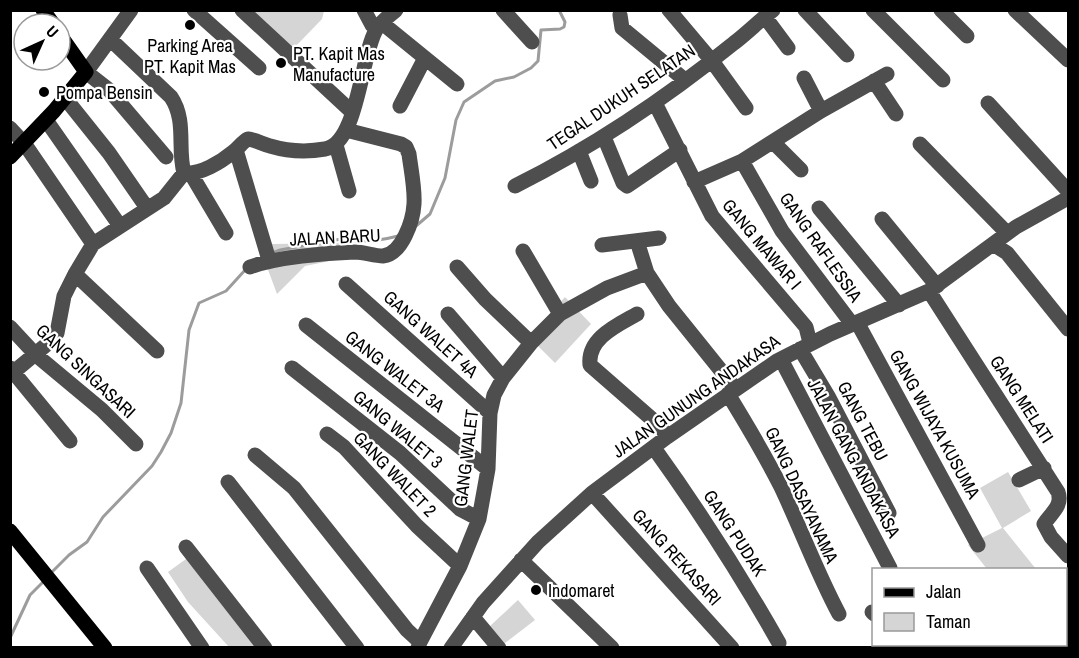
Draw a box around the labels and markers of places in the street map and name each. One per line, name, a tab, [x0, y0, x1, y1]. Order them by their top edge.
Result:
marker: Parking Area PT. Kapit Mas	[183, 18, 197, 32]
place label: Parking Area PT. Kapit Mas	[144, 33, 236, 79]
place label: PT. Kapit Mas Manufacture	[293, 41, 385, 87]
marker: PT. Kapit Mas Manufacture	[274, 56, 288, 70]
place label: Pompa Bensin	[56, 80, 153, 105]
marker: Pompa Bensin	[37, 85, 51, 99]
place label: Indomaret	[548, 578, 614, 603]
marker: Indomaret	[529, 583, 543, 597]

